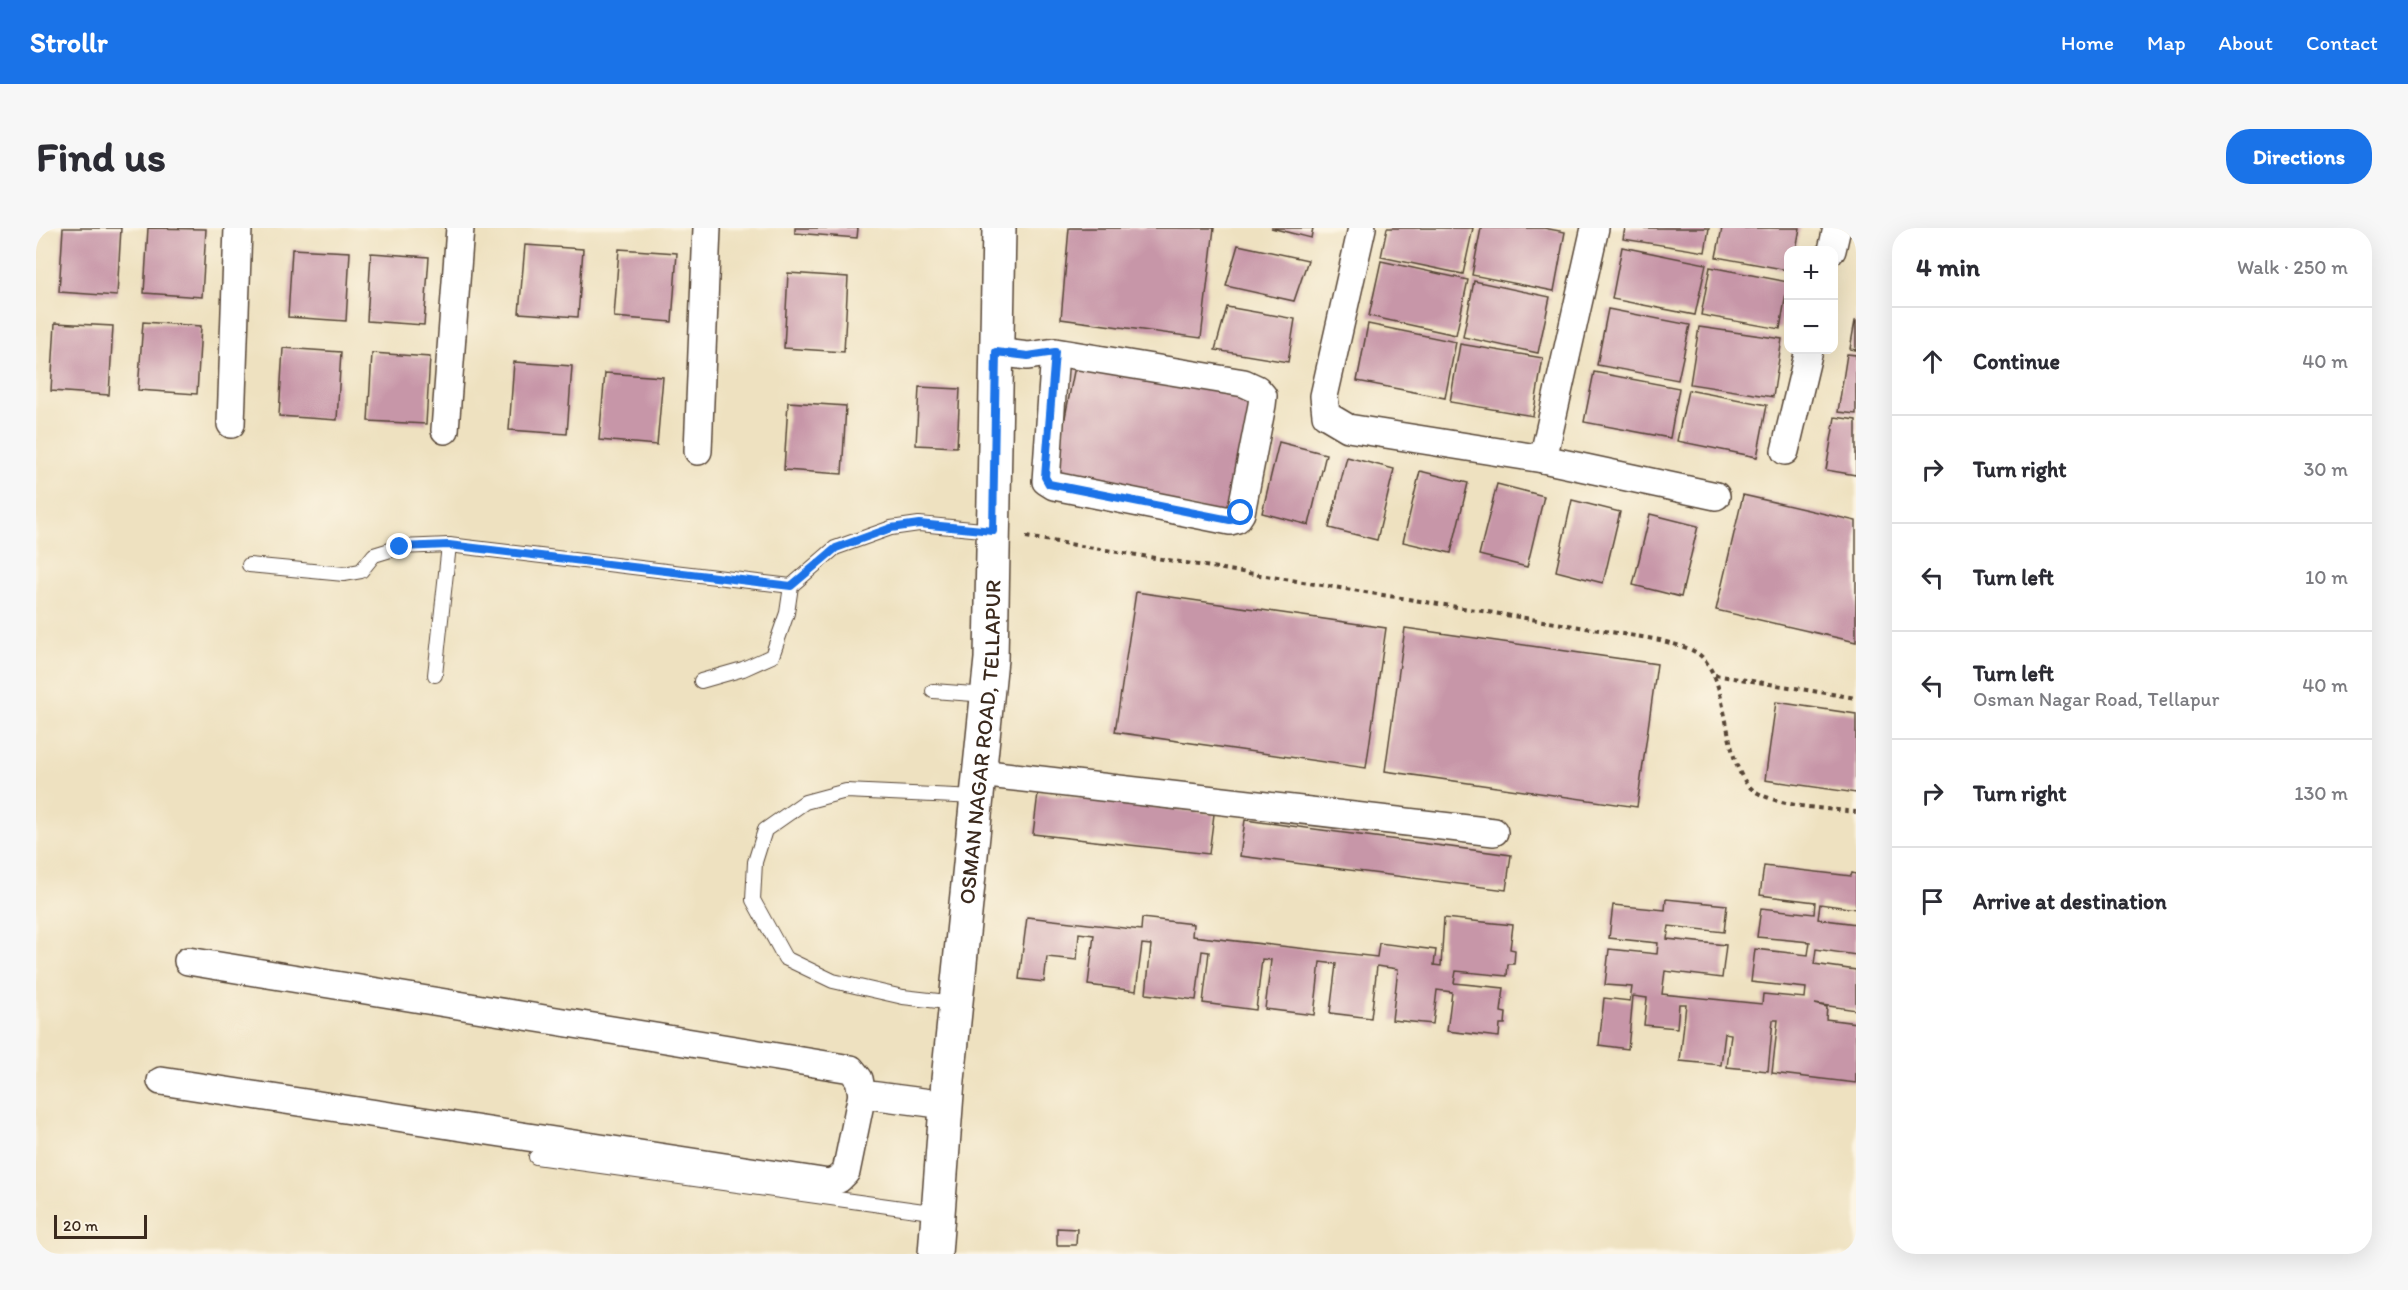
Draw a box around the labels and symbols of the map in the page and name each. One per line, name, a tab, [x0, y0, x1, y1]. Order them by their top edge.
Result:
route start	[1227, 499, 1253, 525]
route end	[386, 533, 412, 559]
street label: OSMAN NAGAR ROAD, TELLAPUR	[953, 580, 1006, 906]
scale bar	[54, 1212, 147, 1240]

